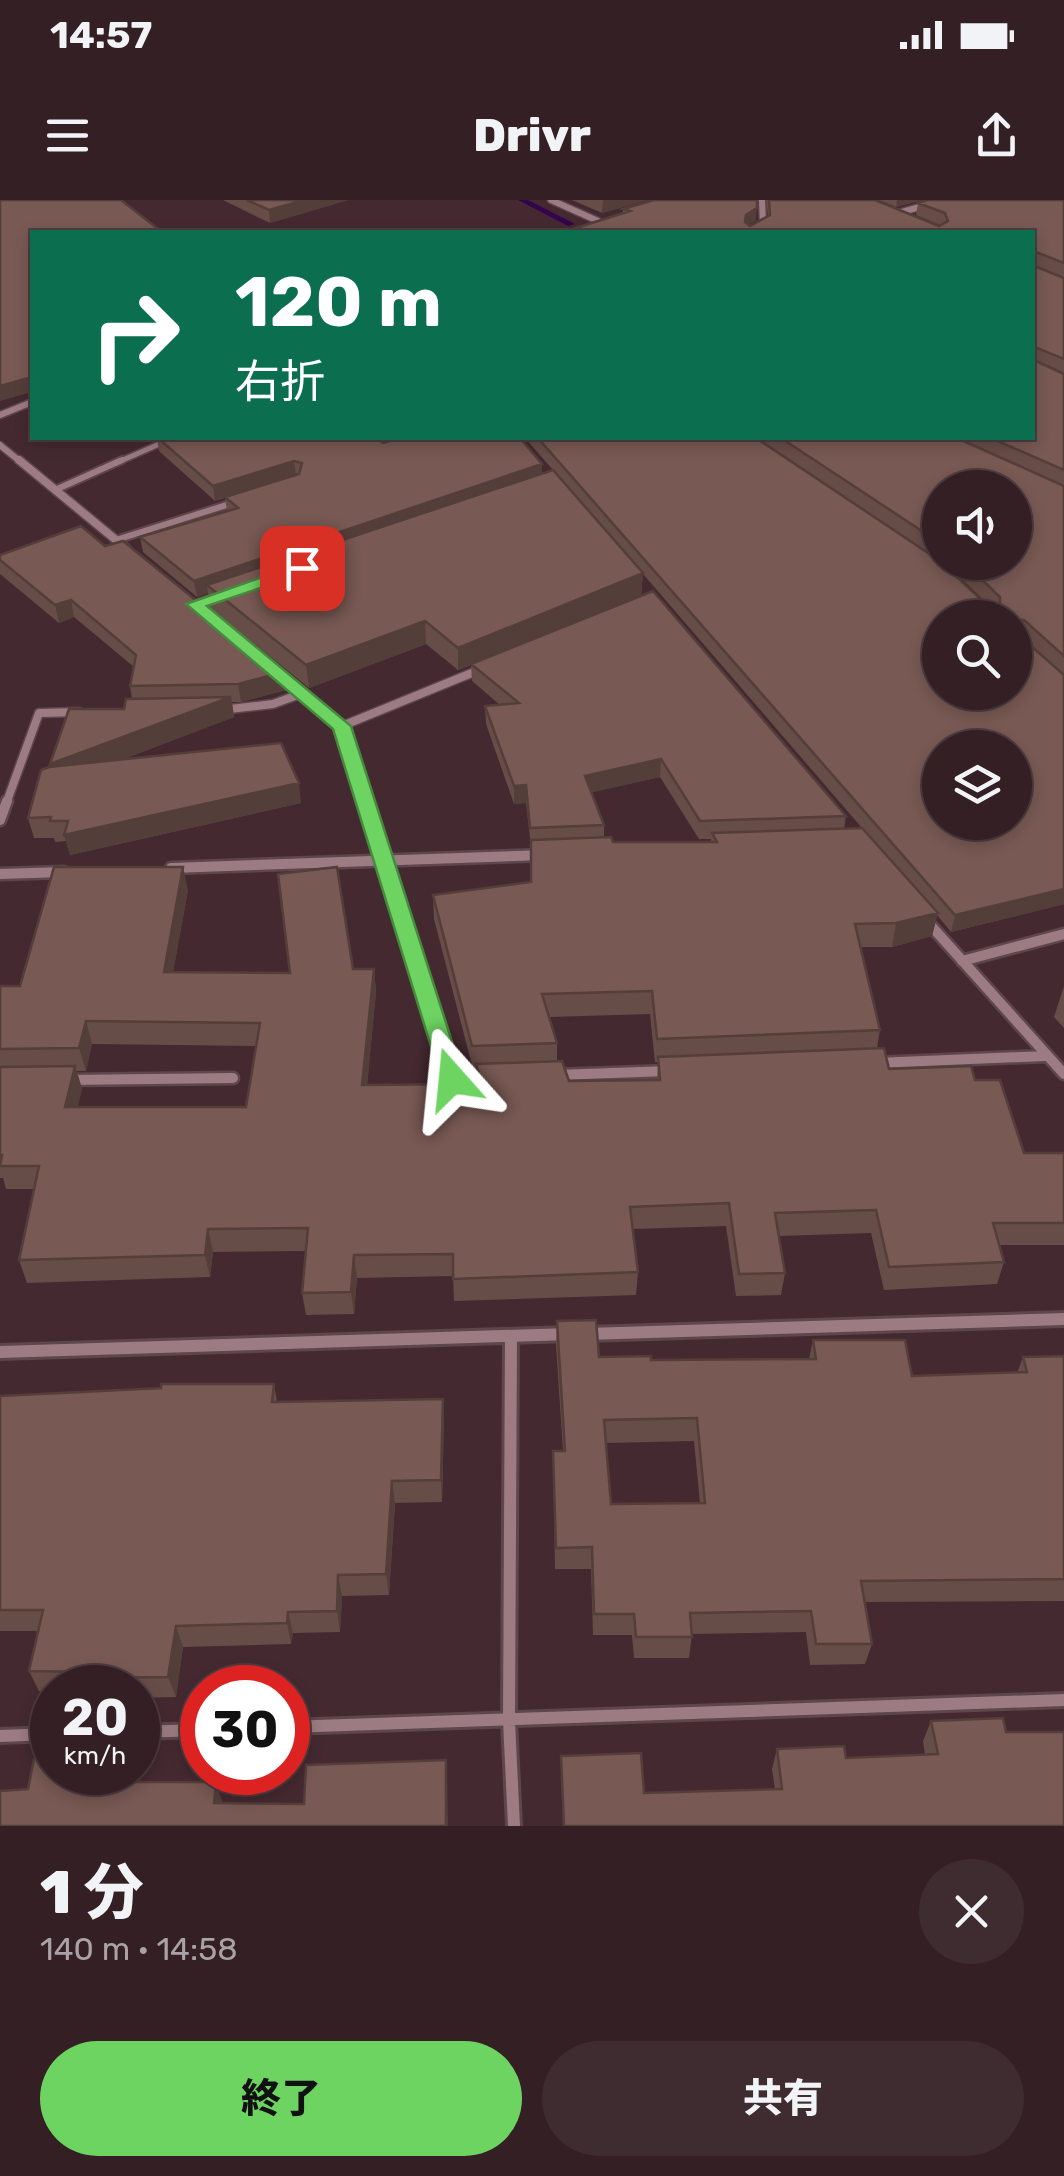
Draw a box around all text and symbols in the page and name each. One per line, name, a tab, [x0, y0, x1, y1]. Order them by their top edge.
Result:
text: 14:57	[50, 12, 152, 58]
icon: menu	[40, 108, 95, 163]
icon: share	[969, 108, 1024, 163]
text: Drivr	[473, 109, 591, 162]
text: 120 m	[235, 261, 442, 344]
icon: right	[70, 270, 200, 400]
text: 右折	[235, 355, 325, 408]
map controls	[922, 470, 1032, 840]
button: sound	[922, 470, 1032, 580]
pin	[260, 526, 345, 611]
icon: arrive	[275, 541, 330, 596]
button: search	[922, 600, 1032, 710]
button: layers	[922, 730, 1032, 840]
position arrow	[400, 1027, 504, 1131]
speed limit sign: 30	[180, 1665, 310, 1795]
text: 20	[62, 1688, 128, 1748]
text: km/h	[64, 1741, 126, 1770]
text: 1 分	[40, 1857, 144, 1928]
button: close	[919, 1859, 1024, 1964]
text: 140 m · 14:58	[40, 1930, 238, 1968]
button: 終了	[40, 2041, 522, 2156]
button: 共有	[542, 2041, 1024, 2156]

